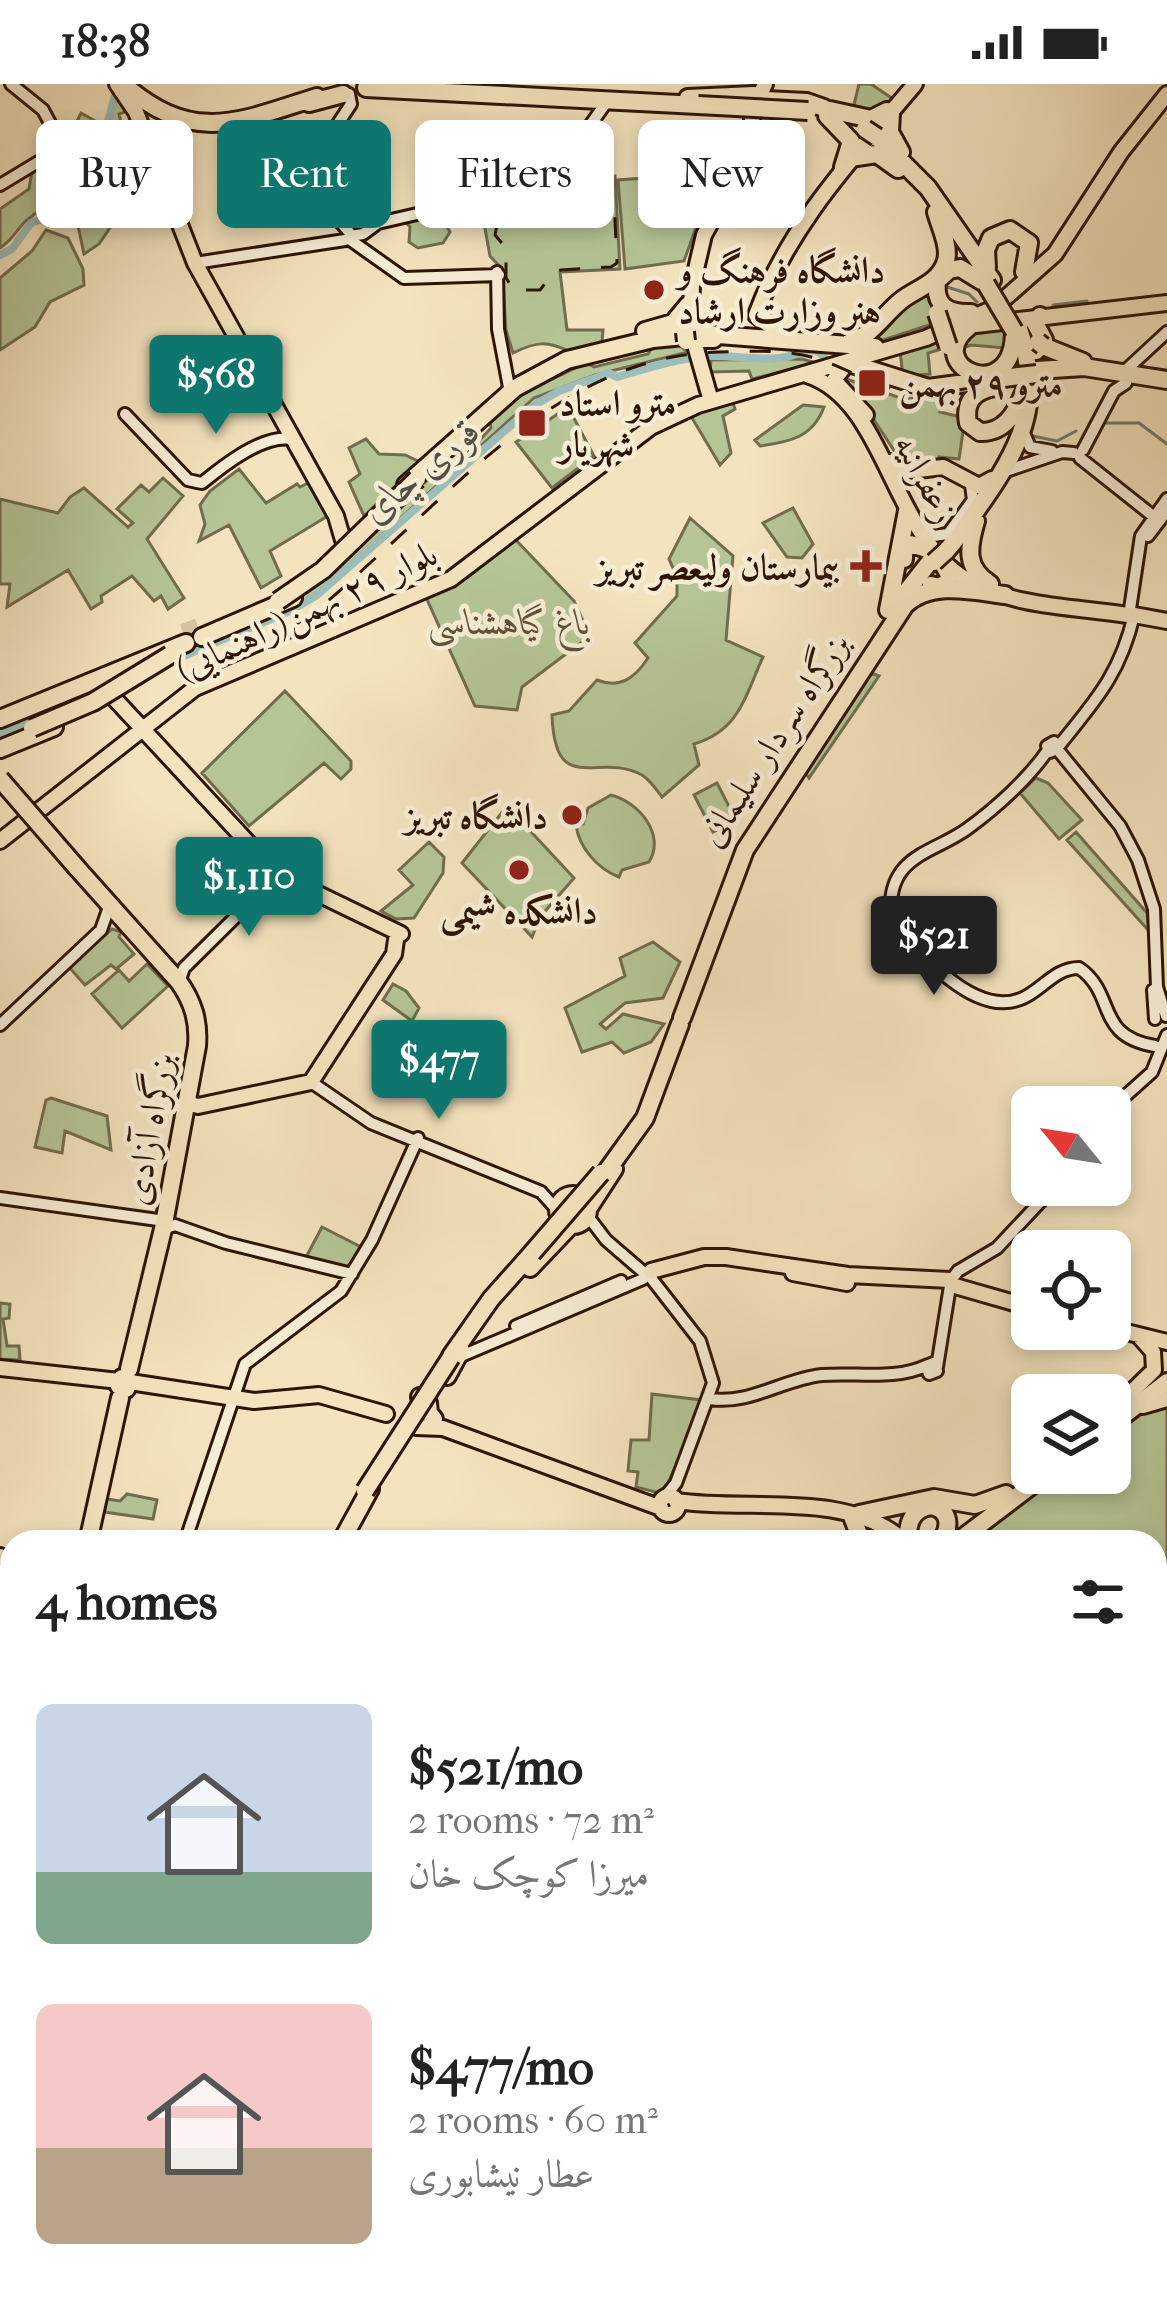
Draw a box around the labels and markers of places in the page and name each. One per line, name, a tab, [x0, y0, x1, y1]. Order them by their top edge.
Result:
place label: دانشگاه فرهنگ و هنر وزارت ارشاد	[674, 247, 885, 332]
marker: دانشگاه فرهنگ و هنر وزارت ارشاد	[641, 277, 667, 303]
pin: $568	[145, 335, 287, 437]
place label: مترو ۲۹ بهمن	[899, 363, 1063, 409]
marker: مترو ۲۹ بهمن	[856, 367, 888, 399]
place label: مترو استاد شهریار	[555, 382, 676, 468]
marker: مترو استاد شهریار	[516, 407, 548, 439]
place label: بیمارستان ولیعصر تبریز	[592, 546, 839, 592]
marker: بیمارستان ولیعصر تبریز	[850, 550, 882, 582]
place label: دانشگاه تبریز	[401, 793, 548, 838]
marker: دانشگاه تبریز	[559, 802, 585, 828]
pin: $1,110	[151, 837, 347, 939]
marker: دانشکده شیمی	[506, 857, 532, 883]
place label: دانشکده شیمی	[440, 890, 598, 936]
pin: $521	[863, 896, 1005, 998]
pin: $477	[368, 1020, 510, 1122]

